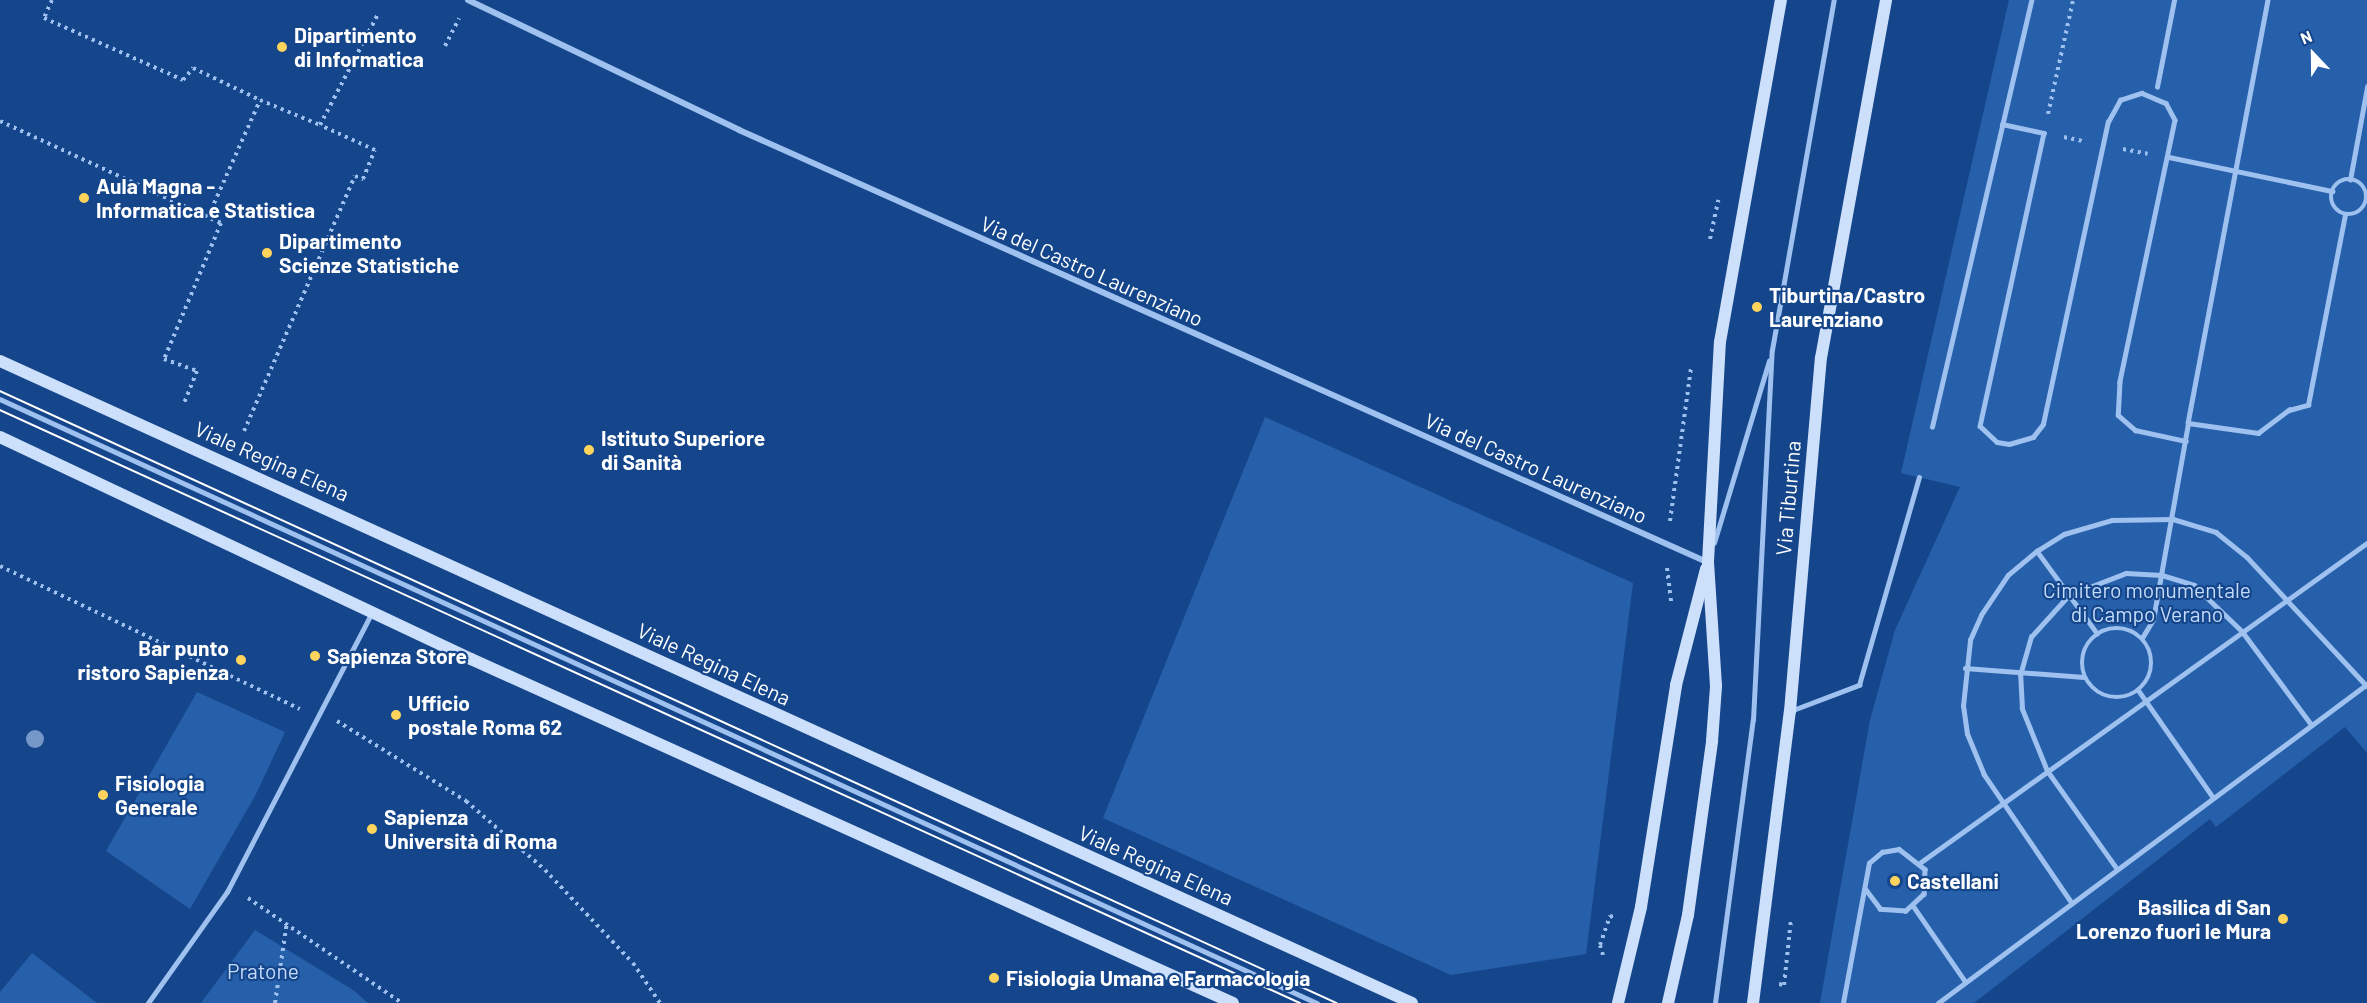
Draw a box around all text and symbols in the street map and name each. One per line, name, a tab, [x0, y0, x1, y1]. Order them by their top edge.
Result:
place label: Dipartimento di Informatica	[294, 22, 424, 72]
north arrow	[2283, 24, 2343, 84]
text: N	[2298, 26, 2315, 48]
marker: Dipartimento di Informatica	[275, 40, 289, 54]
place label: Aula Magna - Informatica e Statistica	[96, 173, 315, 223]
marker: Aula Magna - Informatica e Statistica	[77, 191, 91, 205]
street label: Via del Castro Laurenziano	[977, 211, 1207, 331]
place label: Dipartimento Scienze Statistiche	[279, 228, 459, 278]
marker: Dipartimento Scienze Statistiche	[260, 246, 274, 260]
place label: Tiburtina/Castro Laurenziano	[1769, 282, 1925, 332]
marker: Tiburtina/Castro Laurenziano	[1750, 300, 1764, 314]
street label: Via del Castro Laurenziano	[1421, 408, 1651, 528]
street label: Viale Regina Elena	[191, 416, 353, 506]
place label: Istituto Superiore di Sanità	[601, 425, 765, 475]
street label: Via Tiburtina	[1770, 439, 1806, 557]
marker: Istituto Superiore di Sanità	[582, 443, 596, 457]
park label: Cimitero monumentale di Campo Verano	[2043, 577, 2251, 627]
street label: Viale Regina Elena	[633, 617, 795, 711]
place label: Bar punto ristoro Sapienza	[77, 635, 229, 685]
place label: Sapienza Store	[327, 643, 467, 669]
marker: Sapienza Store	[308, 649, 322, 663]
marker: Bar punto ristoro Sapienza	[234, 653, 248, 667]
place label: Ufficio postale Roma 62	[408, 690, 562, 740]
marker: Ufficio postale Roma 62	[389, 708, 403, 722]
place label: Fisiologia Generale	[115, 770, 205, 820]
marker: Fisiologia Generale	[96, 788, 110, 802]
place label: Sapienza Università di Roma	[384, 804, 557, 854]
street label: Viale Regina Elena	[1075, 820, 1237, 910]
marker: Sapienza Università di Roma	[365, 822, 379, 836]
place label: Castellani	[1907, 868, 1999, 894]
marker: Castellani	[1888, 874, 1902, 888]
place label: Basilica di San Lorenzo fuori le Mura	[2076, 894, 2271, 944]
marker: Basilica di San Lorenzo fuori le Mura	[2276, 912, 2290, 926]
park label: Pratone	[227, 958, 299, 984]
place label: Fisiologia Umana e Farmacologia	[1006, 965, 1310, 991]
marker: Fisiologia Umana e Farmacologia	[987, 971, 1001, 985]

